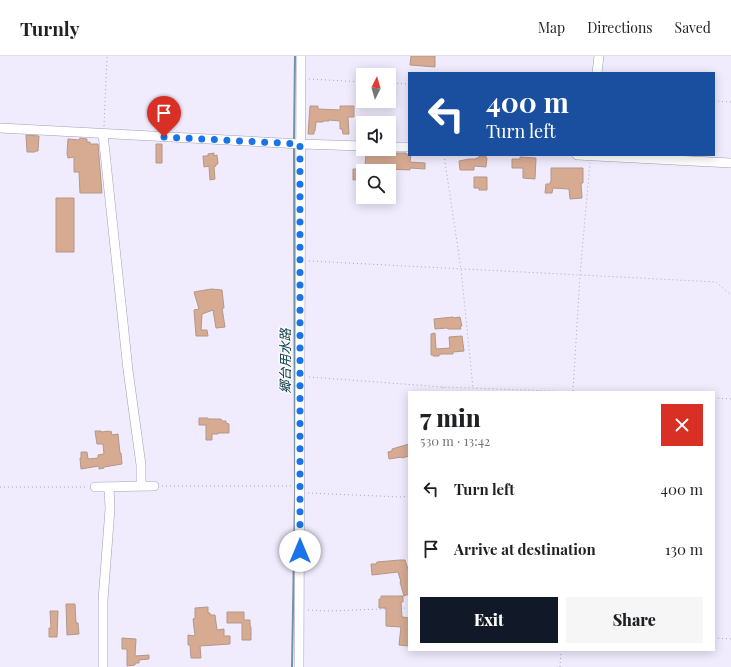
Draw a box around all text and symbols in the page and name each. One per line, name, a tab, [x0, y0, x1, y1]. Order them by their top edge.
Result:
text: Turnly	[20, 15, 80, 41]
text: Map	[538, 18, 565, 37]
text: Directions	[587, 18, 653, 37]
text: Saved	[675, 18, 711, 37]
north arrow	[356, 68, 396, 108]
map controls	[356, 68, 396, 204]
text: 400 m	[486, 83, 569, 120]
icon: left	[420, 88, 472, 140]
pin	[147, 96, 181, 137]
icon: arrive	[153, 102, 175, 124]
button: sound	[356, 116, 396, 156]
text: Turn left	[486, 119, 556, 143]
button: search	[356, 164, 396, 204]
water label: 郷台用水路	[276, 328, 293, 394]
text: 7 min	[420, 401, 481, 433]
button: close	[661, 404, 703, 446]
text: 530 m · 13:42	[420, 432, 490, 449]
icon: left	[420, 478, 442, 500]
text: Turn left	[454, 479, 515, 499]
text: 400 m	[661, 479, 703, 499]
position arrow	[279, 530, 321, 572]
icon: arrive	[420, 538, 442, 560]
text: Arrive at destination	[454, 539, 596, 559]
text: 130 m	[665, 539, 703, 559]
button: Exit	[420, 597, 558, 643]
button: Share	[566, 597, 703, 643]

